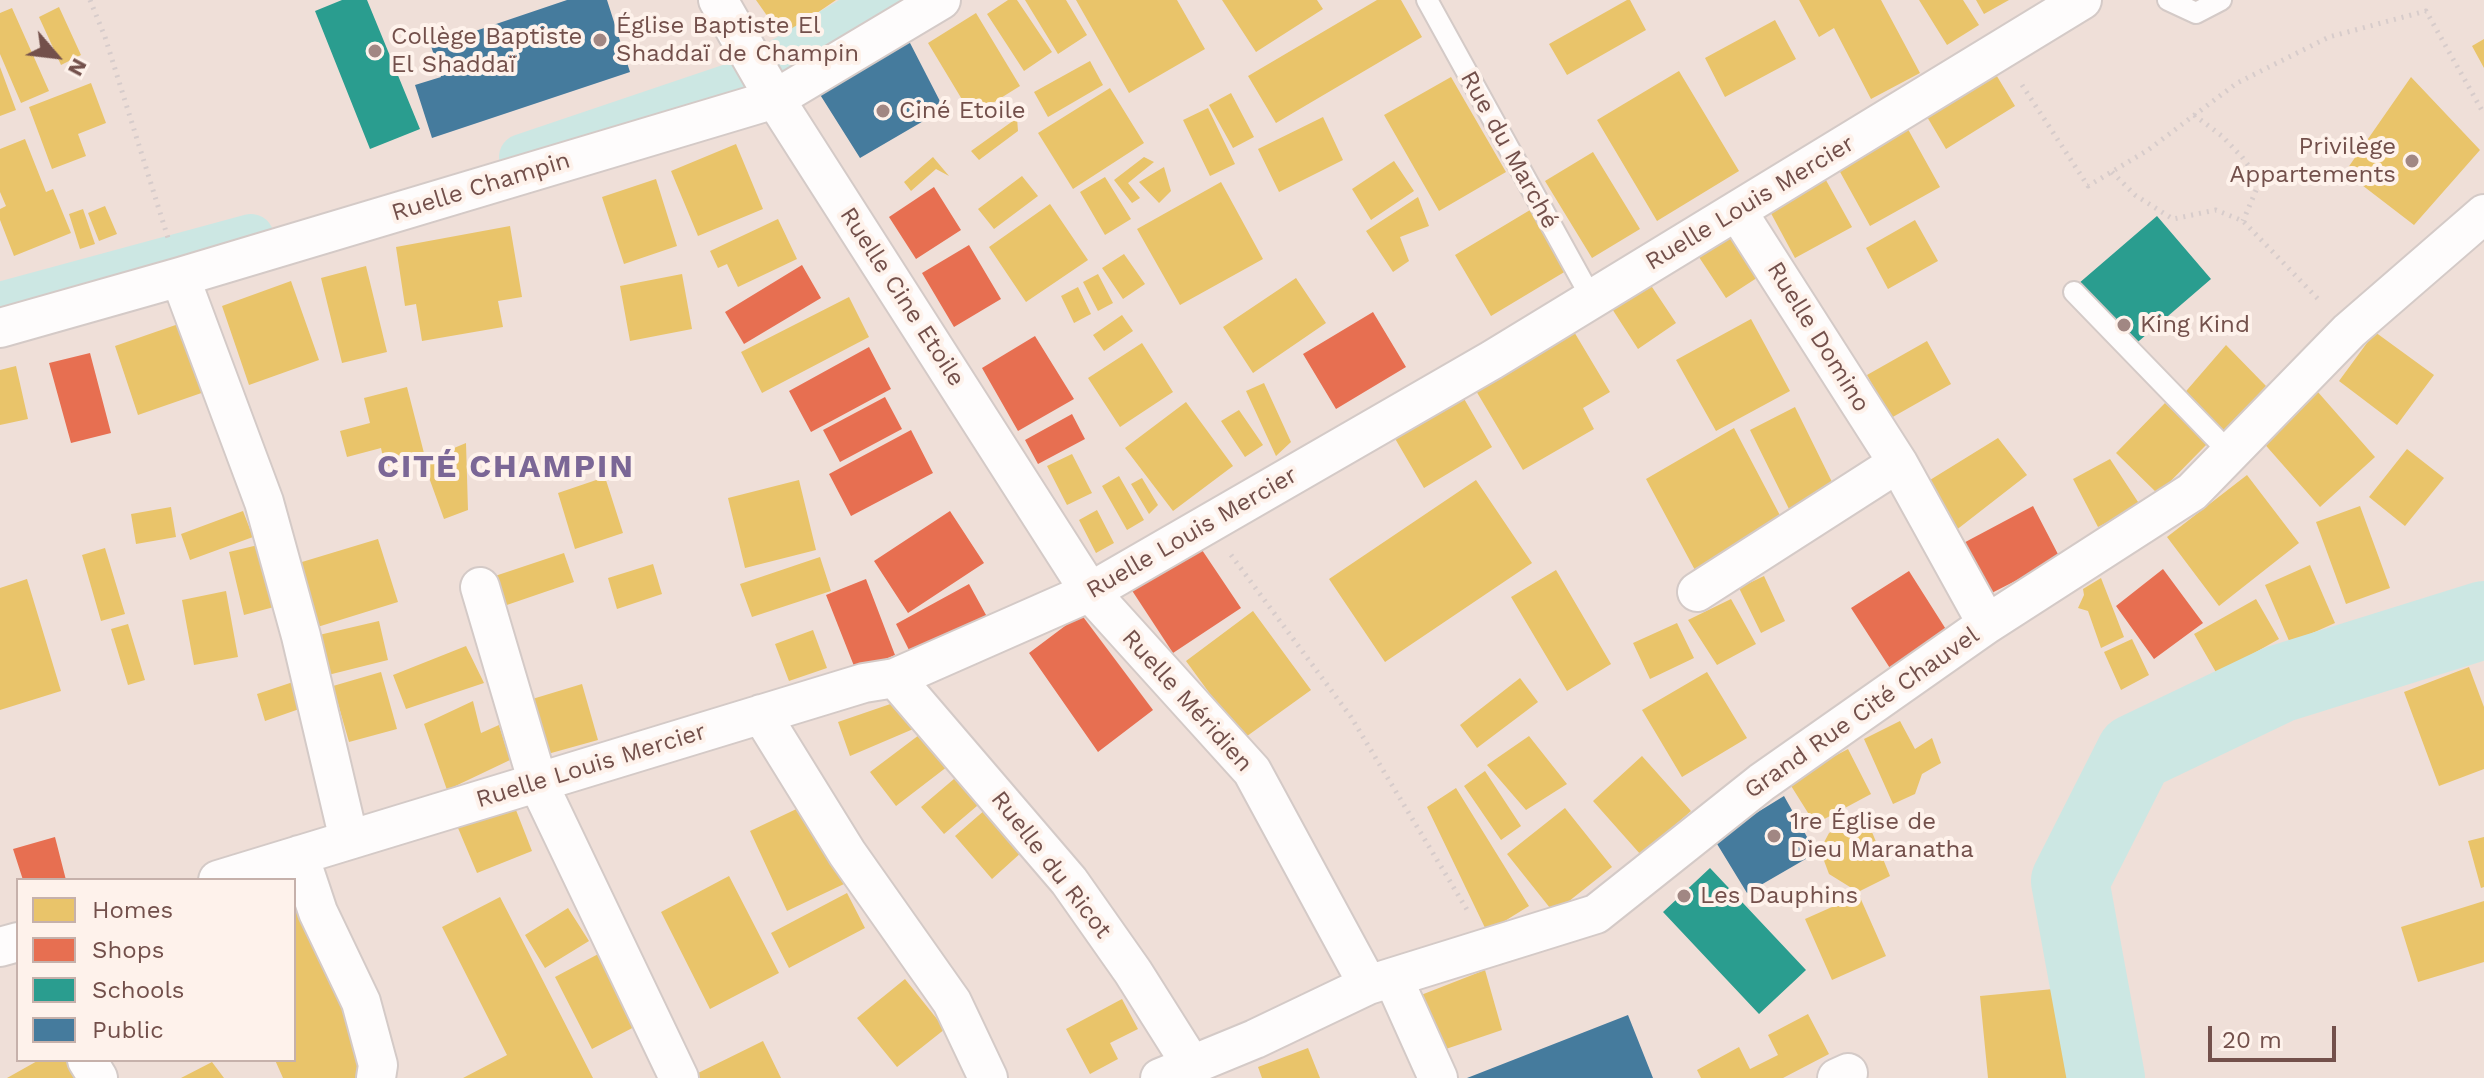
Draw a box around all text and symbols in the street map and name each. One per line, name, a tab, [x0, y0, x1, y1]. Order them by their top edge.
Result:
place label: Église Baptiste El Shaddaï de Champin	[616, 12, 859, 68]
north arrow	[16, 16, 96, 96]
place label: Collège Baptiste El Shaddaï	[391, 23, 582, 79]
marker: Église Baptiste El Shaddaï de Champin	[591, 31, 609, 49]
marker: Collège Baptiste El Shaddaï	[366, 42, 384, 60]
text: N	[63, 54, 92, 81]
street label: Rue du Marché	[1454, 66, 1564, 234]
place label: Ciné Etoile	[899, 97, 1026, 125]
marker: Ciné Etoile	[874, 102, 892, 120]
street label: Ruelle Louis Mercier	[1640, 129, 1860, 277]
place label: Privilège Appartements	[2229, 133, 2396, 189]
street label: Ruelle Champin	[388, 146, 574, 228]
marker: Privilège Appartements	[2403, 152, 2421, 170]
street label: Ruelle Cine Etoile	[833, 202, 971, 392]
street label: Ruelle Domino	[1760, 257, 1876, 417]
place label: King Kind	[2140, 311, 2250, 339]
marker: King Kind	[2115, 316, 2133, 334]
district label: CITÉ CHAMPIN	[377, 449, 635, 487]
street label: Ruelle Louis Mercier	[1082, 461, 1302, 605]
street label: Grand Rue Cité Chauvel	[1739, 621, 1985, 805]
street label: Ruelle Méridien	[1116, 624, 1258, 778]
street label: Ruelle Louis Mercier	[473, 717, 709, 815]
street label: Ruelle du Ricot	[985, 786, 1117, 944]
place label: 1re Église de Dieu Maranatha	[1790, 808, 1974, 864]
marker: 1re Église de Dieu Maranatha	[1765, 827, 1783, 845]
legend	[16, 878, 296, 1062]
place label: Les Dauphins	[1700, 882, 1858, 910]
marker: Les Dauphins	[1675, 887, 1693, 905]
text: Homes	[92, 896, 173, 924]
text: Shops	[92, 936, 164, 964]
text: Schools	[92, 976, 184, 1004]
scale bar	[2212, 1010, 2340, 1060]
text: Public	[92, 1016, 164, 1044]
text: 20 m	[2222, 1026, 2282, 1054]

